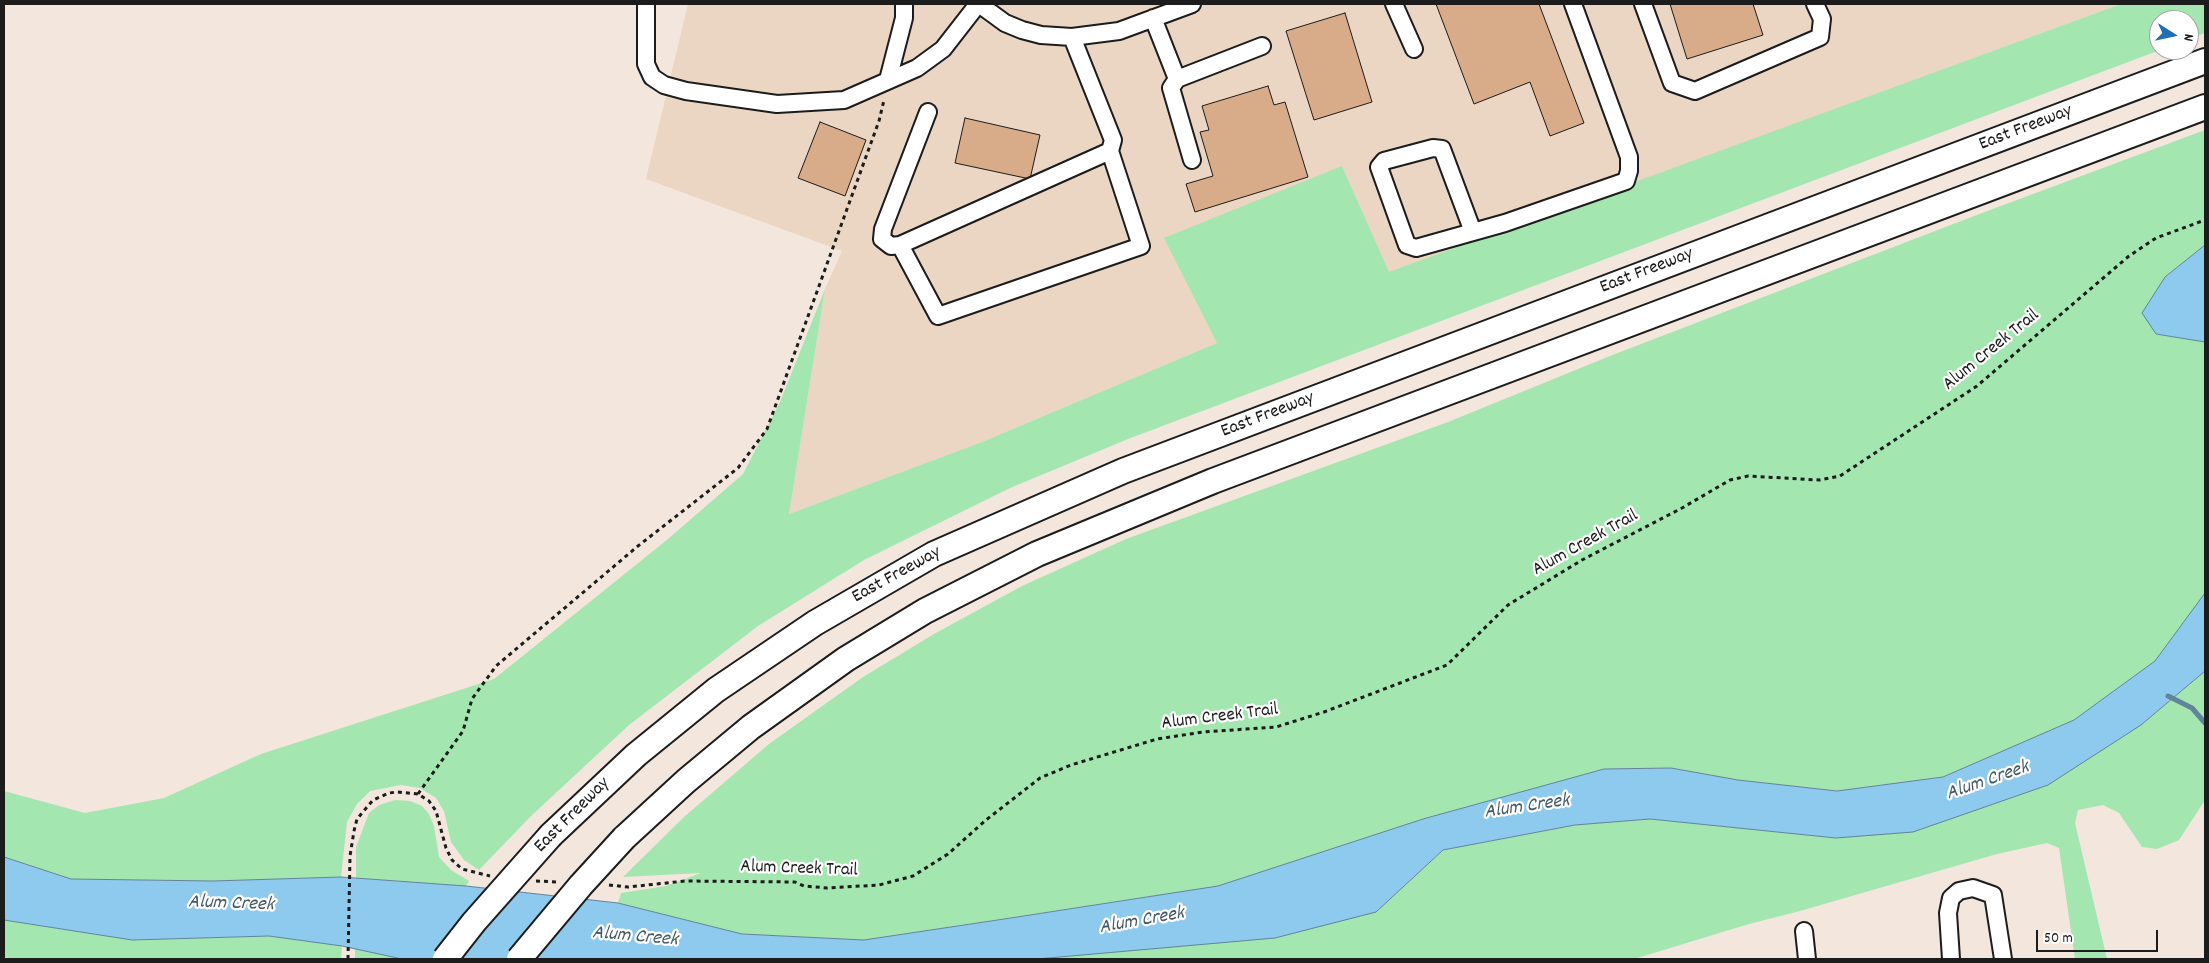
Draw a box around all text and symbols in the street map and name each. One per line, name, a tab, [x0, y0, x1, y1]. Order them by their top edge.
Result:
north arrow	[2149, 10, 2199, 60]
text: N	[2177, 32, 2198, 43]
street label: East Freeway	[1976, 101, 2076, 157]
street label: East Freeway	[1597, 244, 1697, 300]
street label: Alum Creek Trail	[1939, 305, 2045, 397]
street label: East Freeway	[1218, 388, 1318, 444]
street label: Alum Creek Trail	[1529, 506, 1643, 582]
street label: East Freeway	[849, 542, 945, 610]
street label: Alum Creek Trail	[1160, 700, 1280, 736]
water label: Alum Creek	[1944, 757, 2032, 807]
street label: East Freeway	[530, 773, 616, 859]
water label: Alum Creek	[1483, 790, 1571, 826]
street label: Alum Creek Trail	[740, 857, 858, 883]
water label: Alum Creek	[188, 892, 274, 918]
water label: Alum Creek	[1098, 903, 1186, 941]
scale bar	[2039, 920, 2162, 952]
water label: Alum Creek	[591, 922, 679, 954]
text: 50 m	[2044, 928, 2073, 950]

